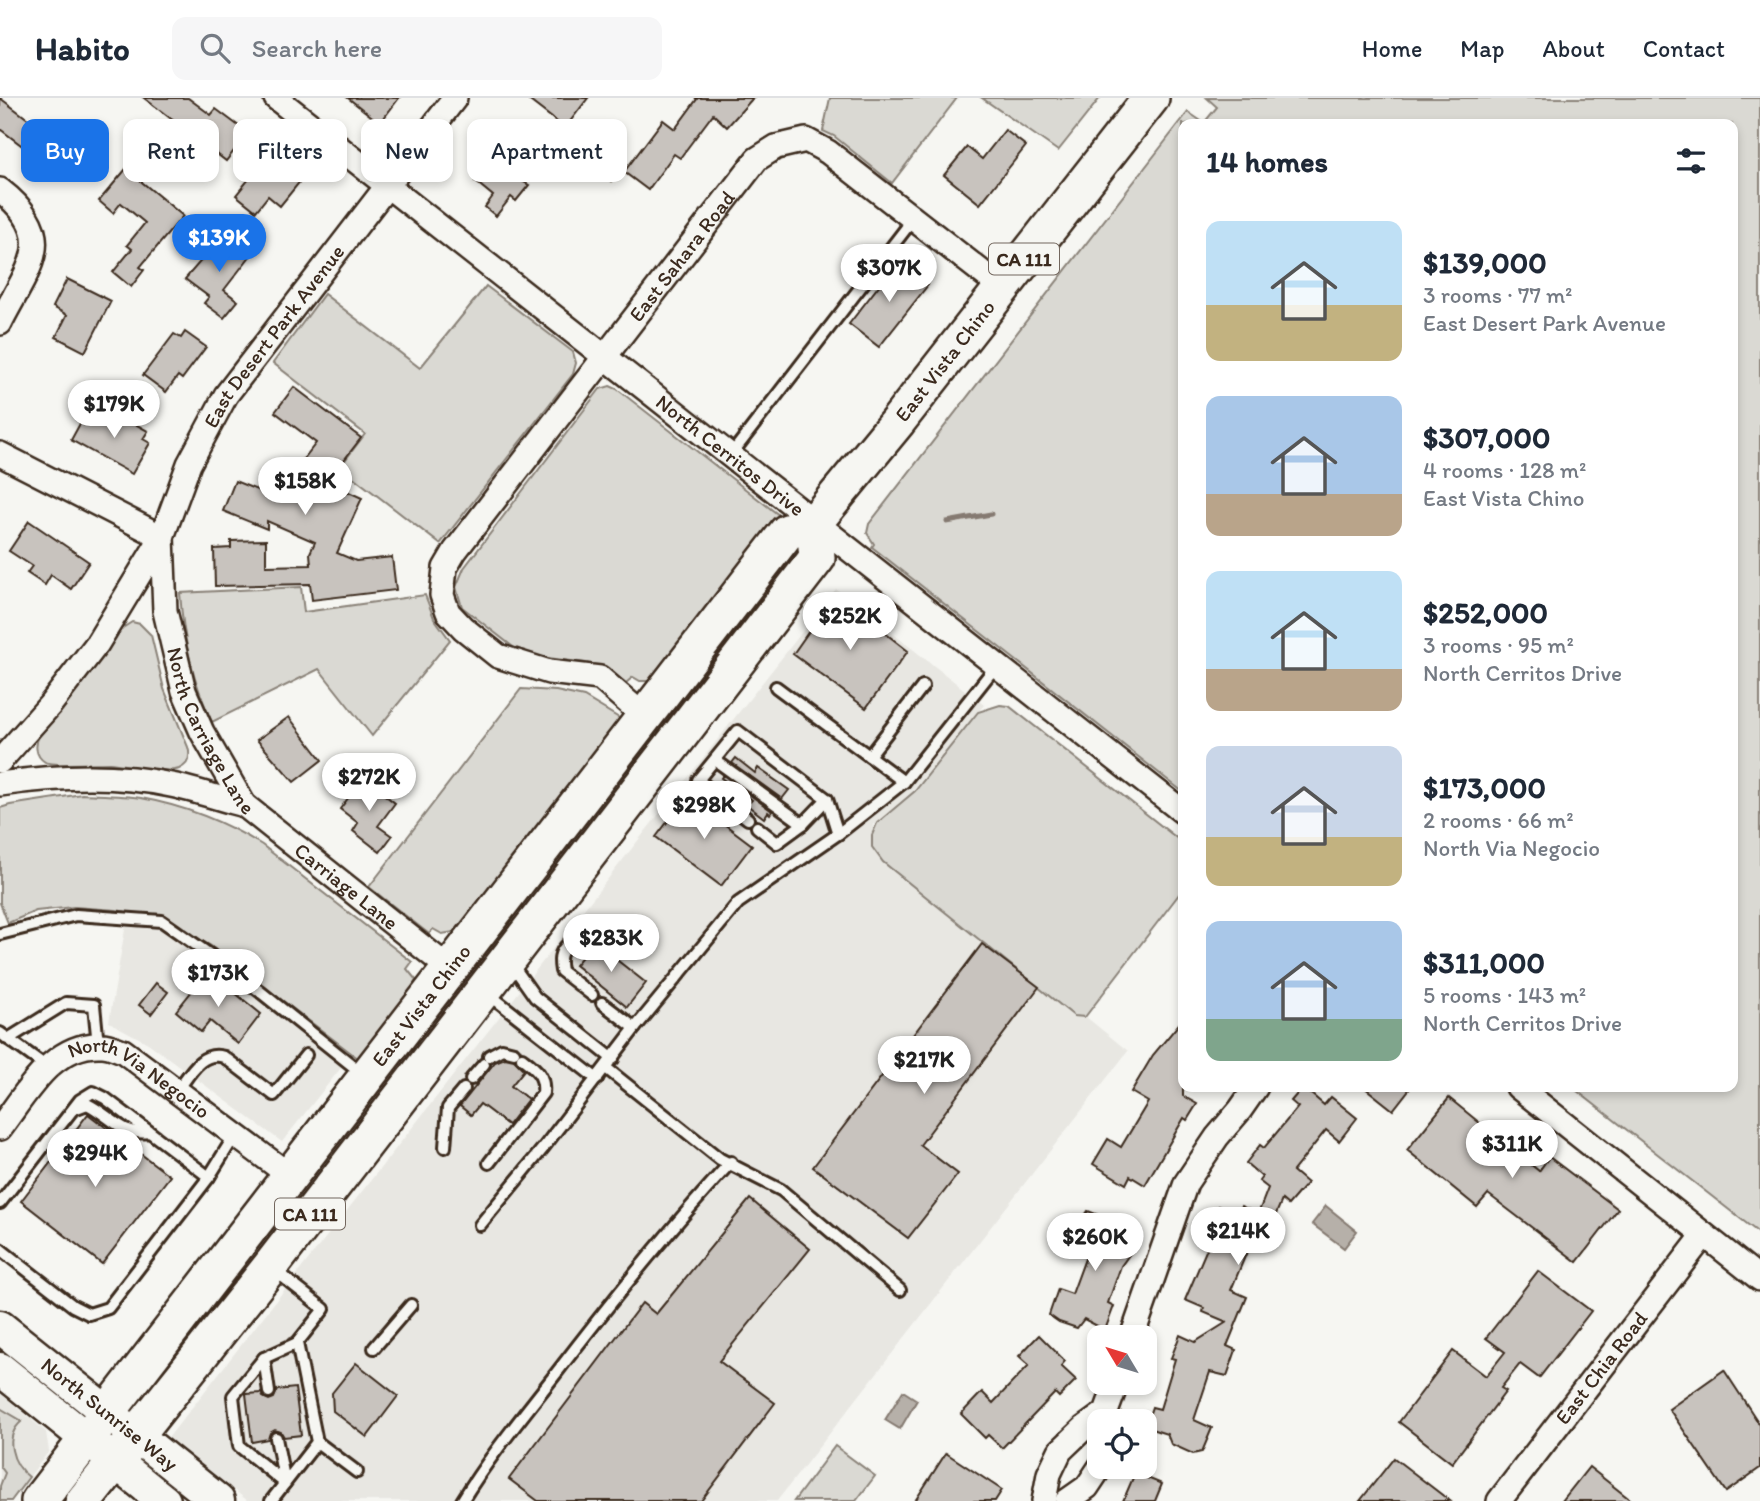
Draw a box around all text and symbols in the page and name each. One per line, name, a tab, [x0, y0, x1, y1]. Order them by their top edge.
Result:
search box	[172, 17, 662, 80]
text: Habito	[35, 29, 130, 68]
icon: search	[196, 29, 234, 67]
text: Search here	[252, 32, 382, 64]
text: Home	[1362, 34, 1422, 63]
text: Map	[1460, 34, 1504, 63]
text: About	[1542, 34, 1605, 63]
text: Contact	[1643, 34, 1725, 63]
chip: Buy	[21, 119, 109, 182]
chip: Rent	[123, 119, 219, 182]
chip: Filters	[233, 119, 347, 182]
chip: New	[361, 119, 453, 182]
chip: Apartment	[467, 119, 627, 182]
icon: filters	[1672, 142, 1710, 180]
text: 14 homes	[1206, 143, 1328, 180]
street label: East Sahara Road	[623, 186, 740, 326]
pin: $139K	[170, 214, 268, 274]
text: $139K	[188, 223, 250, 251]
street label: East Desert Park Avenue	[198, 239, 349, 432]
pin: $307K	[840, 244, 938, 304]
road number: CA 111	[989, 244, 1059, 274]
text: $139,000	[1423, 244, 1547, 281]
icon: home	[1262, 249, 1346, 333]
text: $307K	[857, 253, 921, 281]
text: 3 rooms · 77 m²	[1423, 281, 1573, 309]
street label: East Vista Chino	[889, 295, 1000, 426]
text: East Desert Park Avenue	[1423, 309, 1666, 337]
pin: $179K	[65, 380, 163, 440]
text: $179K	[84, 389, 144, 417]
street label: North Cerritos Drive	[651, 389, 810, 521]
text: $307,000	[1423, 419, 1550, 456]
icon: home	[1262, 424, 1346, 508]
text: 4 rooms · 128 m²	[1423, 456, 1586, 484]
pin: $158K	[256, 458, 354, 517]
text: $158K	[274, 466, 336, 494]
text: East Vista Chino	[1423, 484, 1584, 512]
pin: $252K	[801, 592, 899, 652]
text: $252,000	[1423, 594, 1548, 631]
icon: home	[1262, 599, 1346, 683]
text: $252K	[819, 601, 881, 629]
text: 3 rooms · 95 m²	[1423, 631, 1574, 659]
street label: North Carriage Lane	[162, 645, 259, 820]
text: North Cerritos Drive	[1423, 659, 1622, 687]
pin: $272K	[320, 754, 418, 813]
text: $272K	[338, 762, 400, 790]
text: $173,000	[1423, 769, 1546, 806]
icon: home	[1262, 774, 1346, 858]
pin: $298K	[655, 782, 753, 841]
text: $298K	[672, 790, 736, 818]
text: 2 rooms · 66 m²	[1423, 806, 1574, 834]
text: North Via Negocio	[1423, 834, 1600, 862]
street label: Carriage Lane	[290, 837, 403, 935]
pin: $283K	[562, 914, 660, 974]
text: $283K	[579, 923, 643, 951]
street label: East Vista Chino	[366, 939, 476, 1071]
text: $311,000	[1423, 944, 1545, 981]
icon: home	[1262, 949, 1346, 1033]
pin: $173K	[169, 950, 267, 1009]
text: $173K	[188, 958, 248, 986]
text: 5 rooms · 143 m²	[1423, 981, 1586, 1009]
text: North Cerritos Drive	[1423, 1009, 1622, 1037]
street label: North Via Negocio	[64, 1032, 215, 1124]
pin: $217K	[875, 1037, 973, 1096]
text: $217K	[894, 1045, 954, 1073]
pin: $311K	[1463, 1121, 1561, 1180]
text: $311K	[1482, 1129, 1542, 1157]
pin: $294K	[46, 1130, 144, 1189]
text: $294K	[63, 1138, 127, 1166]
road number: CA 111	[275, 1198, 345, 1230]
pin: $214K	[1189, 1208, 1287, 1267]
pin: $260K	[1046, 1214, 1144, 1273]
text: $214K	[1207, 1216, 1269, 1244]
text: $260K	[1063, 1222, 1127, 1250]
street label: East Chia Road	[1550, 1306, 1653, 1429]
north arrow	[1087, 1325, 1157, 1395]
map controls	[1087, 1325, 1157, 1479]
street label: North Sunrise Way	[36, 1352, 183, 1476]
button: locate	[1087, 1409, 1157, 1479]

